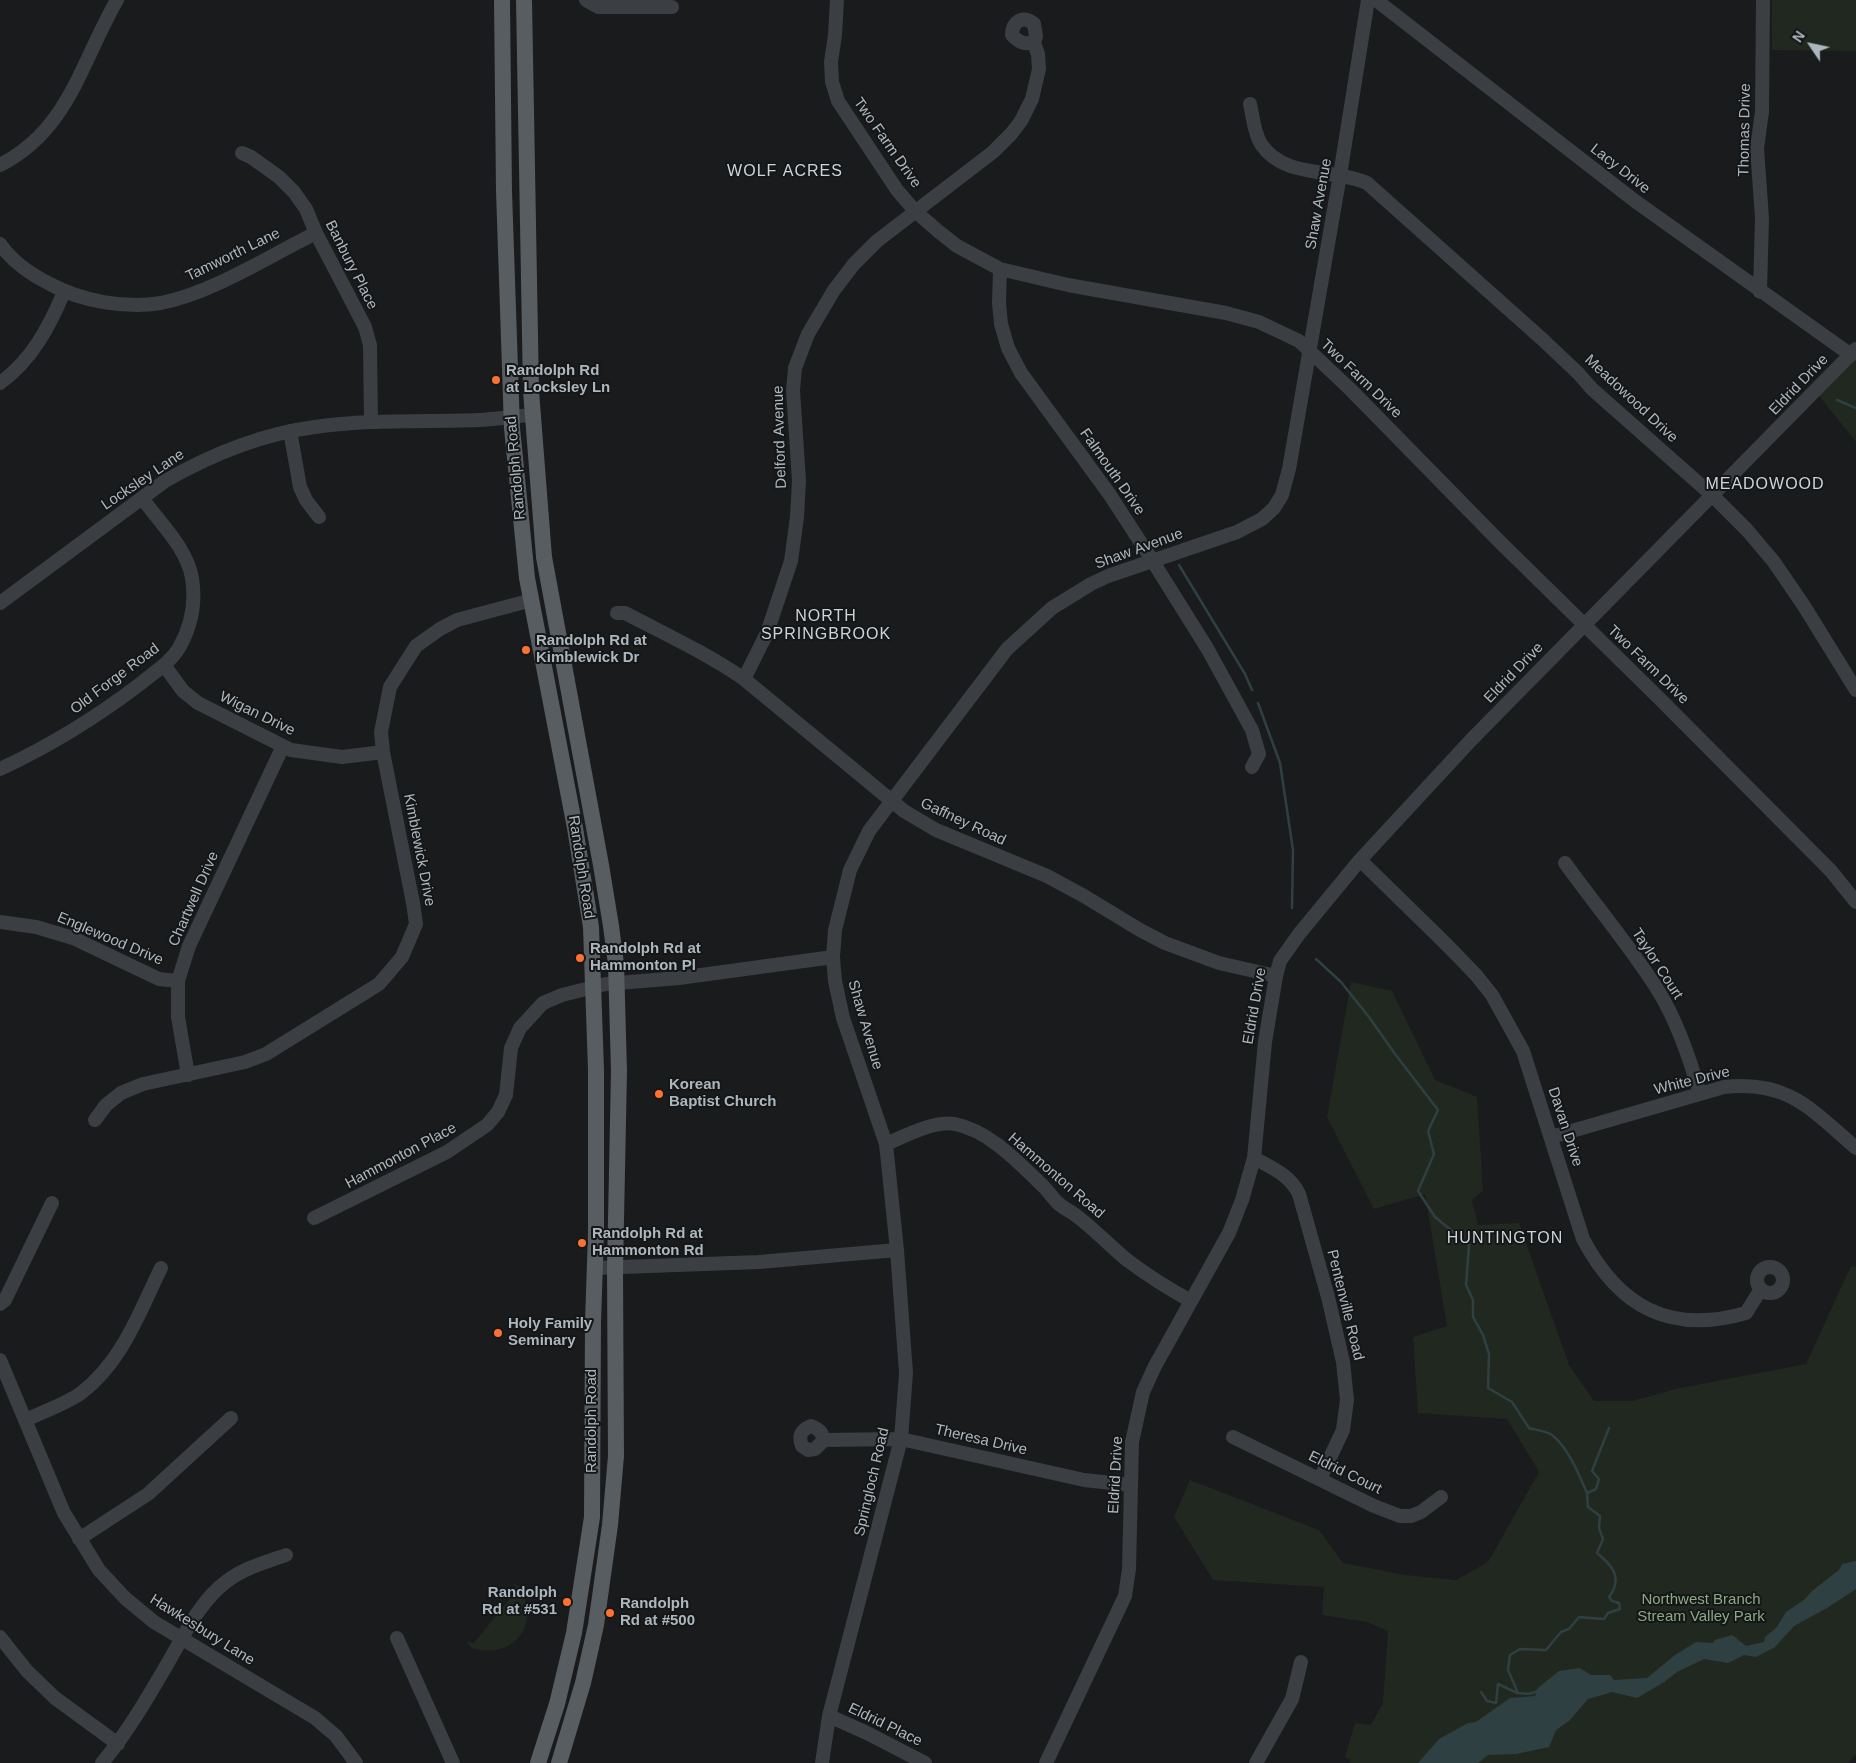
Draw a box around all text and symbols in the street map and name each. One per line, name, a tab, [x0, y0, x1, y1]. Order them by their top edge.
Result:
north arrow	[1786, 20, 1836, 70]
text: N	[1789, 28, 1808, 45]
street label: Thomas Drive	[1735, 83, 1755, 177]
street label: Two Farm Drive	[849, 94, 925, 192]
street label: Lacy Drive	[1587, 140, 1653, 198]
street label: Shaw Avenue	[1302, 157, 1336, 251]
district label: WOLF ACRES	[726, 162, 844, 182]
street label: Banbury Place	[321, 217, 381, 313]
street label: Tamworth Lane	[183, 224, 283, 286]
street label: Two Farm Drive	[1317, 336, 1405, 422]
street label: Meadowood Drive	[1581, 351, 1681, 447]
street label: Eldrid Drive	[1766, 351, 1832, 419]
place label: Randolph Rd at Locksley Ln	[506, 362, 610, 397]
marker: Randolph Rd at Locksley Ln	[490, 374, 502, 386]
street label: Delford Avenue	[769, 385, 791, 489]
street label: Randolph Road	[502, 415, 530, 521]
street label: Falmouth Drive	[1075, 425, 1149, 519]
street label: Locksley Lane	[98, 446, 188, 514]
district label: MEADOWOOD	[1704, 475, 1826, 495]
street label: Shaw Avenue	[1093, 525, 1185, 573]
district label: NORTH SPRINGBROOK	[760, 607, 892, 645]
street label: Two Farm Drive	[1604, 622, 1692, 708]
place label: Randolph Rd at Kimblewick Dr	[536, 632, 647, 667]
street label: Eldrid Drive	[1481, 639, 1547, 707]
street label: Old Forge Road	[67, 640, 163, 718]
marker: Randolph Rd at Kimblewick Dr	[520, 644, 532, 656]
street label: Wigan Drive	[216, 688, 298, 740]
street label: Kimblewick Drive	[399, 792, 439, 908]
street label: Gaffney Road	[917, 794, 1009, 850]
street label: Randolph Road	[564, 814, 598, 920]
street label: Chartwell Drive	[165, 849, 223, 949]
street label: Englewood Drive	[54, 909, 166, 969]
street label: Taylor Court	[1627, 925, 1687, 1003]
place label: Randolph Rd at Hammonton Pl	[590, 940, 701, 975]
marker: Randolph Rd at Hammonton Pl	[574, 952, 586, 964]
street label: Eldrid Drive	[1239, 966, 1271, 1046]
street label: Shaw Avenue	[844, 978, 886, 1072]
street label: White Drive	[1652, 1063, 1732, 1099]
place label: Korean Baptist Church	[669, 1076, 777, 1111]
street label: Davan Drive	[1544, 1085, 1586, 1169]
marker: Korean Baptist Church	[653, 1088, 665, 1100]
street label: Hammonton Place	[342, 1119, 460, 1193]
street label: Hammonton Road	[1004, 1129, 1108, 1223]
place label: Randolph Rd at Hammonton Rd	[592, 1225, 704, 1260]
district label: HUNTINGTON	[1446, 1229, 1564, 1249]
marker: Randolph Rd at Hammonton Rd	[576, 1237, 588, 1249]
street label: Pentenville Road	[1323, 1248, 1367, 1362]
place label: Holy Family Seminary	[508, 1315, 592, 1350]
marker: Holy Family Seminary	[492, 1327, 504, 1339]
street label: Randolph Road	[583, 1369, 601, 1473]
street label: Theresa Drive	[933, 1421, 1029, 1459]
street label: Springloch Road	[851, 1426, 893, 1538]
street label: Eldrid Drive	[1105, 1436, 1127, 1514]
street label: Eldrid Court	[1305, 1448, 1385, 1498]
place label: Randolph Rd at #531	[482, 1584, 557, 1619]
street label: Hawkesbury Lane	[146, 1591, 258, 1669]
park label: Northwest Branch Stream Valley Park	[1637, 1591, 1765, 1626]
place label: Randolph Rd at #500	[620, 1595, 695, 1630]
marker: Randolph Rd at #531	[561, 1596, 573, 1608]
marker: Randolph Rd at #500	[604, 1607, 616, 1619]
street label: Eldrid Place	[845, 1699, 925, 1751]

